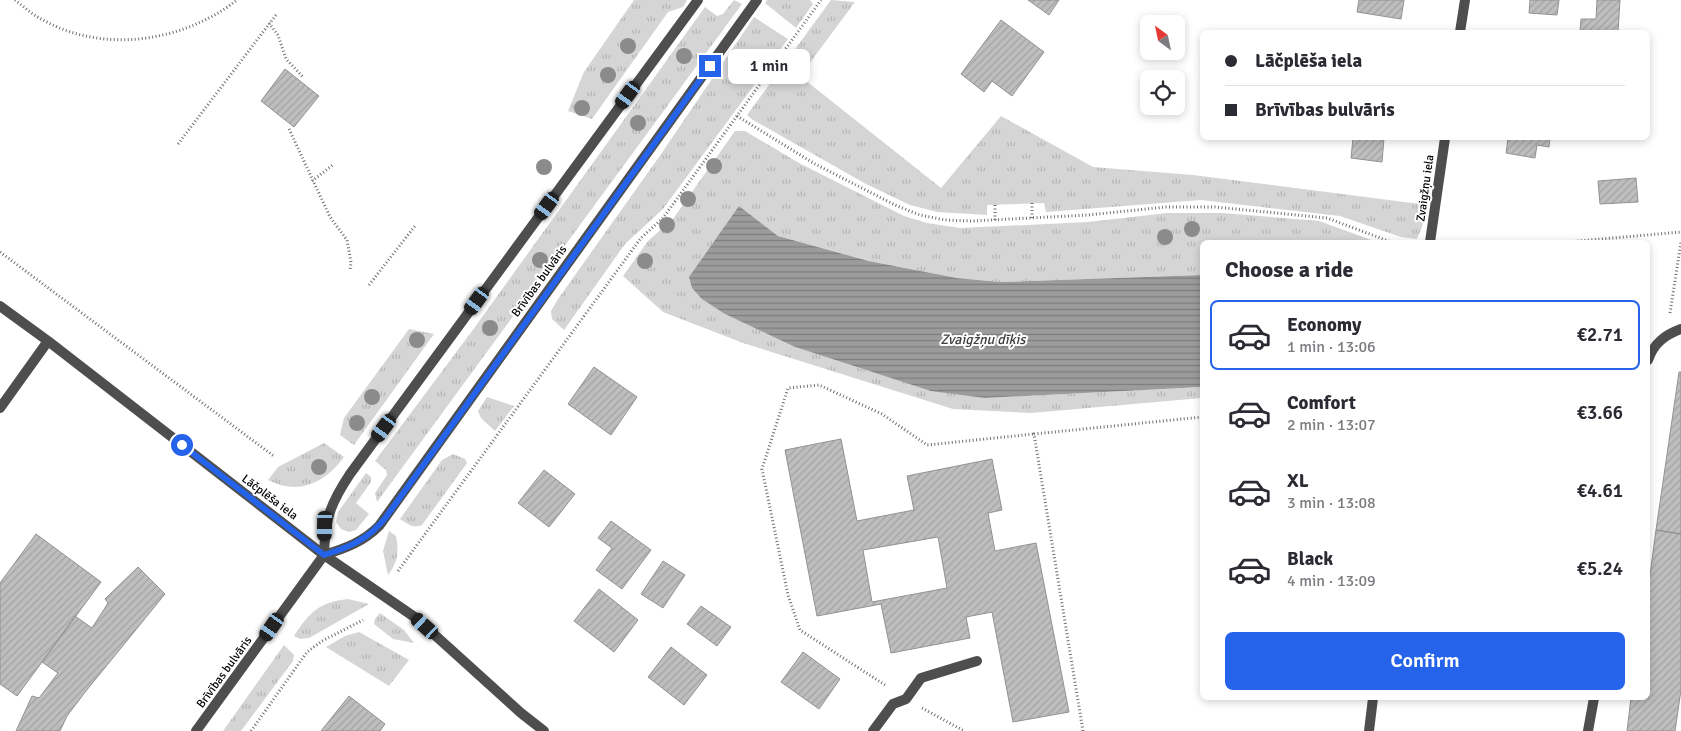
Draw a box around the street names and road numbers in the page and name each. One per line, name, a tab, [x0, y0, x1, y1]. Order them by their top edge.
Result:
street label: Zvaigžņu iela	[1413, 154, 1438, 223]
street label: Brīvības bulvāris	[508, 243, 570, 320]
street label: Lāčplēša iela	[239, 471, 301, 523]
street label: Brīvības bulvāris	[193, 634, 255, 711]

